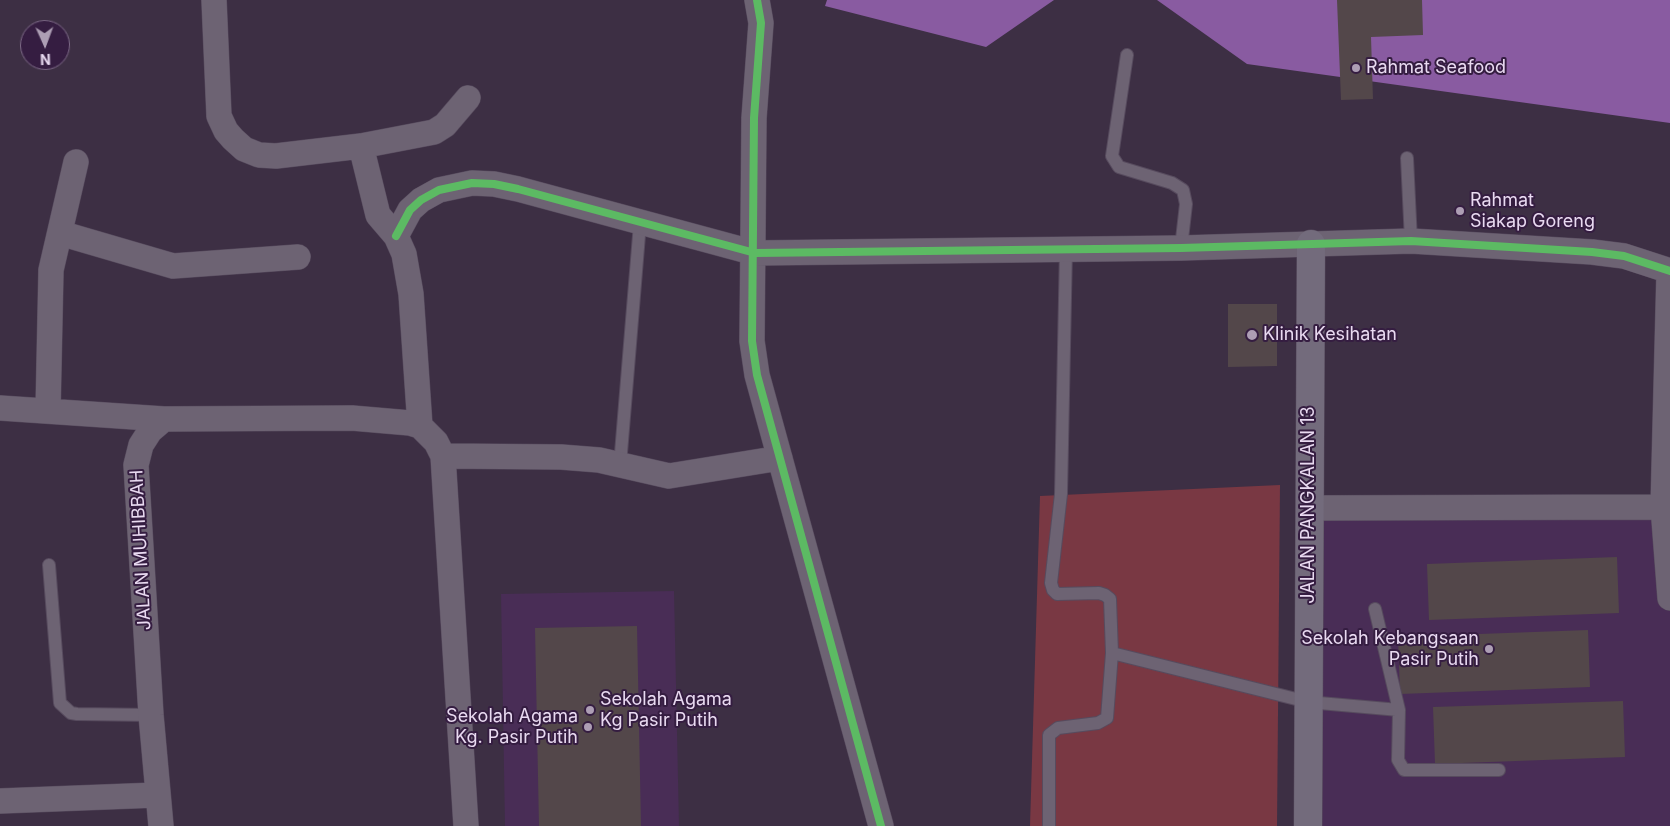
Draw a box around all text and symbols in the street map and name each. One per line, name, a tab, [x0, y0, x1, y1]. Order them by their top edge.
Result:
north arrow	[20, 20, 70, 70]
text: N	[40, 51, 51, 68]
place label: Rahmat Seafood	[1366, 57, 1506, 79]
marker: Rahmat Seafood	[1350, 62, 1362, 74]
place label: Rahmat Siakap Goreng	[1470, 190, 1595, 232]
marker: Rahmat Siakap Goreng	[1454, 205, 1466, 217]
place label: Klinik Kesihatan	[1263, 324, 1397, 346]
marker: Klinik Kesihatan	[1245, 328, 1259, 342]
street label: JALAN PANGKALAN 13	[1298, 406, 1320, 604]
street label: JALAN MUHIBBAH	[126, 469, 156, 631]
place label: Sekolah Kebangsaan Pasir Putih	[1301, 628, 1479, 670]
marker: Sekolah Kebangsaan Pasir Putih	[1483, 643, 1495, 655]
place label: Sekolah Agama Kg Pasir Putih	[600, 689, 732, 732]
marker: Sekolah Agama Kg Pasir Putih	[584, 704, 596, 716]
place label: Sekolah Agama Kg. Pasir Putih	[446, 706, 578, 749]
marker: Sekolah Agama Kg. Pasir Putih	[582, 721, 594, 733]

